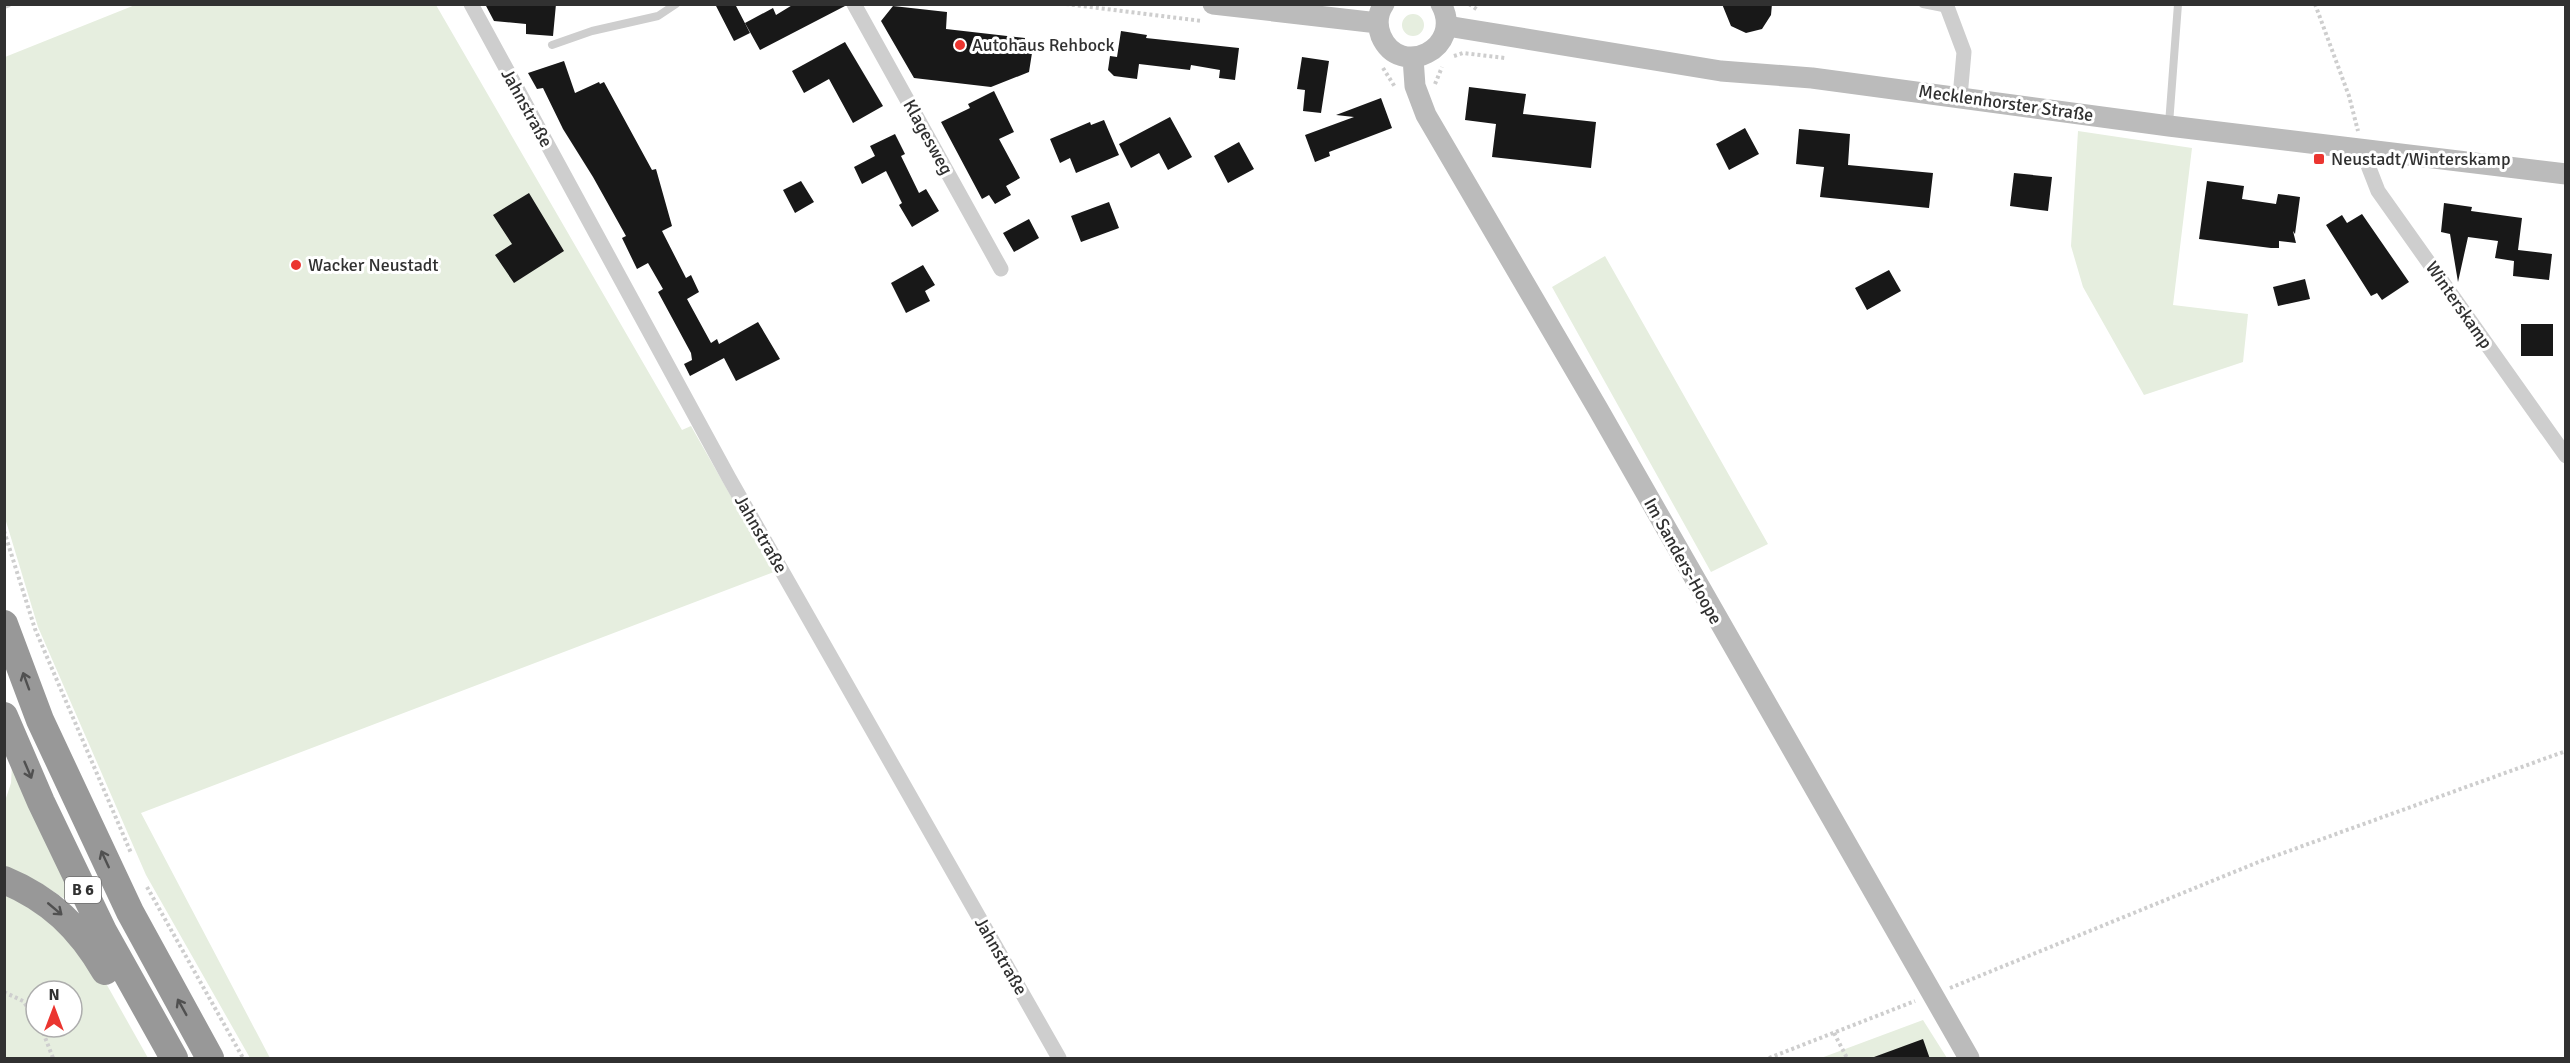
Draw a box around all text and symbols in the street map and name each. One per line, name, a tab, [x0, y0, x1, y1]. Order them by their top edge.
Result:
place label: Autohaus Rehbock	[972, 34, 1115, 56]
marker: Autohaus Rehbock	[953, 38, 967, 52]
street label: Jahnstraße	[496, 65, 558, 151]
street label: Mecklenhorster Straße	[1917, 80, 2095, 126]
street label: Klagesweg	[898, 95, 958, 179]
place label: Neustadt/Winterskamp	[2331, 148, 2510, 170]
marker: Neustadt/Winterskamp	[2312, 152, 2326, 166]
place label: Wacker Neustadt	[308, 254, 439, 276]
street label: Winterskamp	[2421, 257, 2497, 353]
marker: Wacker Neustadt	[289, 258, 303, 272]
street label: Jahnstraße	[730, 491, 792, 577]
street label: Im Sanders-Hoope	[1639, 494, 1727, 628]
one-way arrow	[20, 672, 31, 691]
one-way arrow	[23, 761, 34, 779]
one-way arrow	[99, 851, 111, 869]
road number: B 6	[65, 877, 101, 903]
one-way arrow	[47, 902, 63, 915]
street label: Jahnstraße	[970, 913, 1032, 999]
north arrow	[24, 979, 84, 1039]
text: N	[48, 985, 60, 1005]
one-way arrow	[176, 999, 188, 1016]

